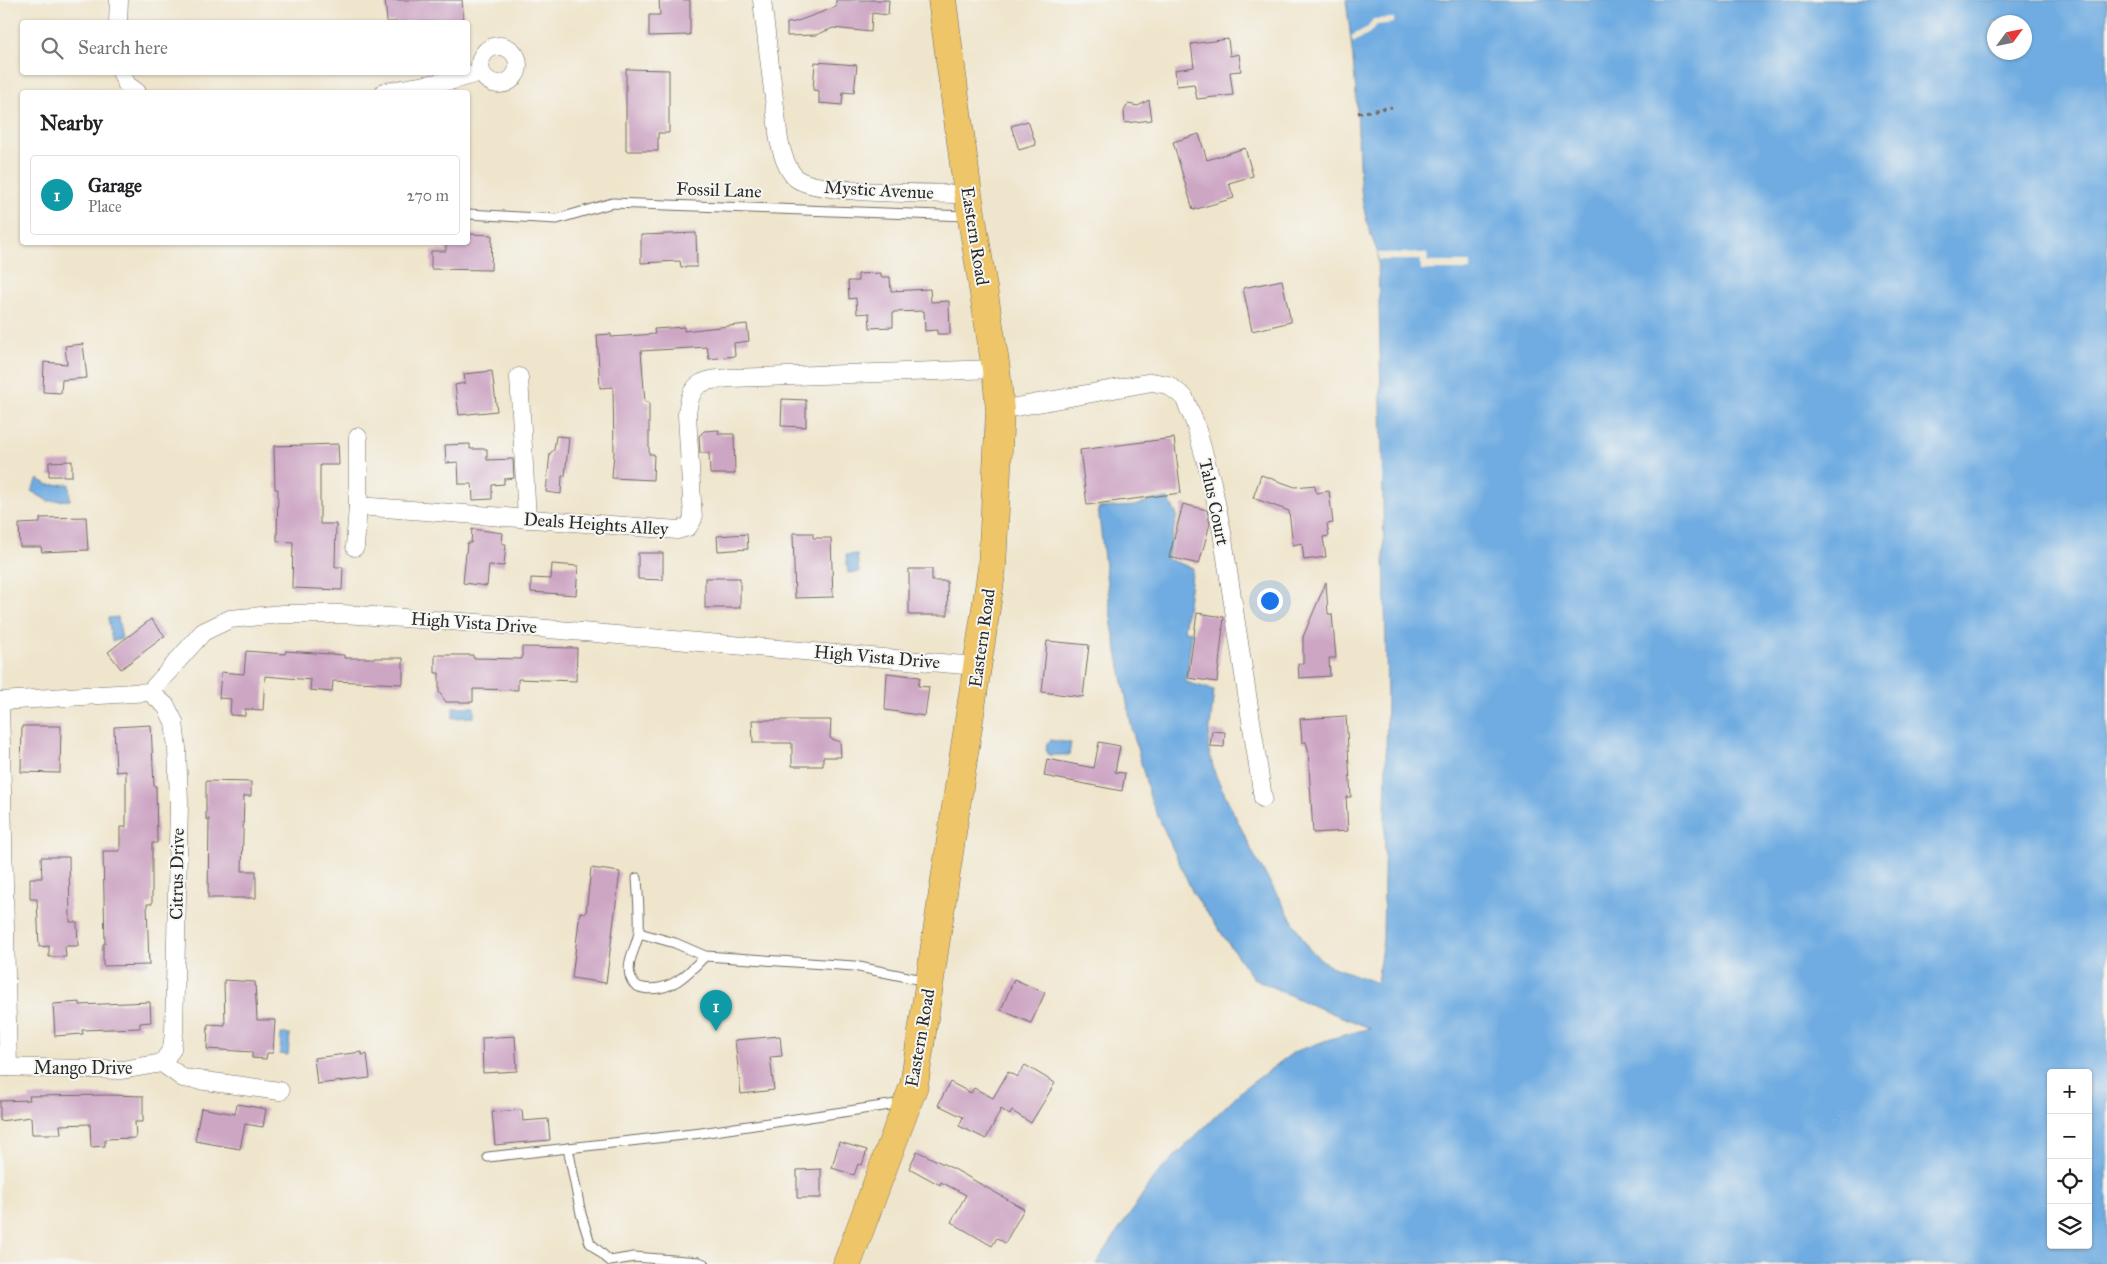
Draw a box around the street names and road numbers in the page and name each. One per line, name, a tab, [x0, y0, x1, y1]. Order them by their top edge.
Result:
street label: Mystic Avenue	[824, 176, 934, 204]
street label: Fossil Lane	[676, 178, 762, 202]
street label: Eastern Road	[956, 185, 994, 287]
street label: Talus Court	[1194, 457, 1234, 548]
street label: Deals Heights Alley	[523, 508, 670, 541]
street label: Eastern Road	[964, 587, 1000, 689]
street label: High Vista Drive	[410, 608, 538, 639]
street label: High Vista Drive	[813, 641, 941, 674]
street label: Citrus Drive	[165, 828, 189, 920]
street label: Eastern Road	[901, 987, 939, 1089]
street label: Mango Drive	[34, 1057, 133, 1080]

